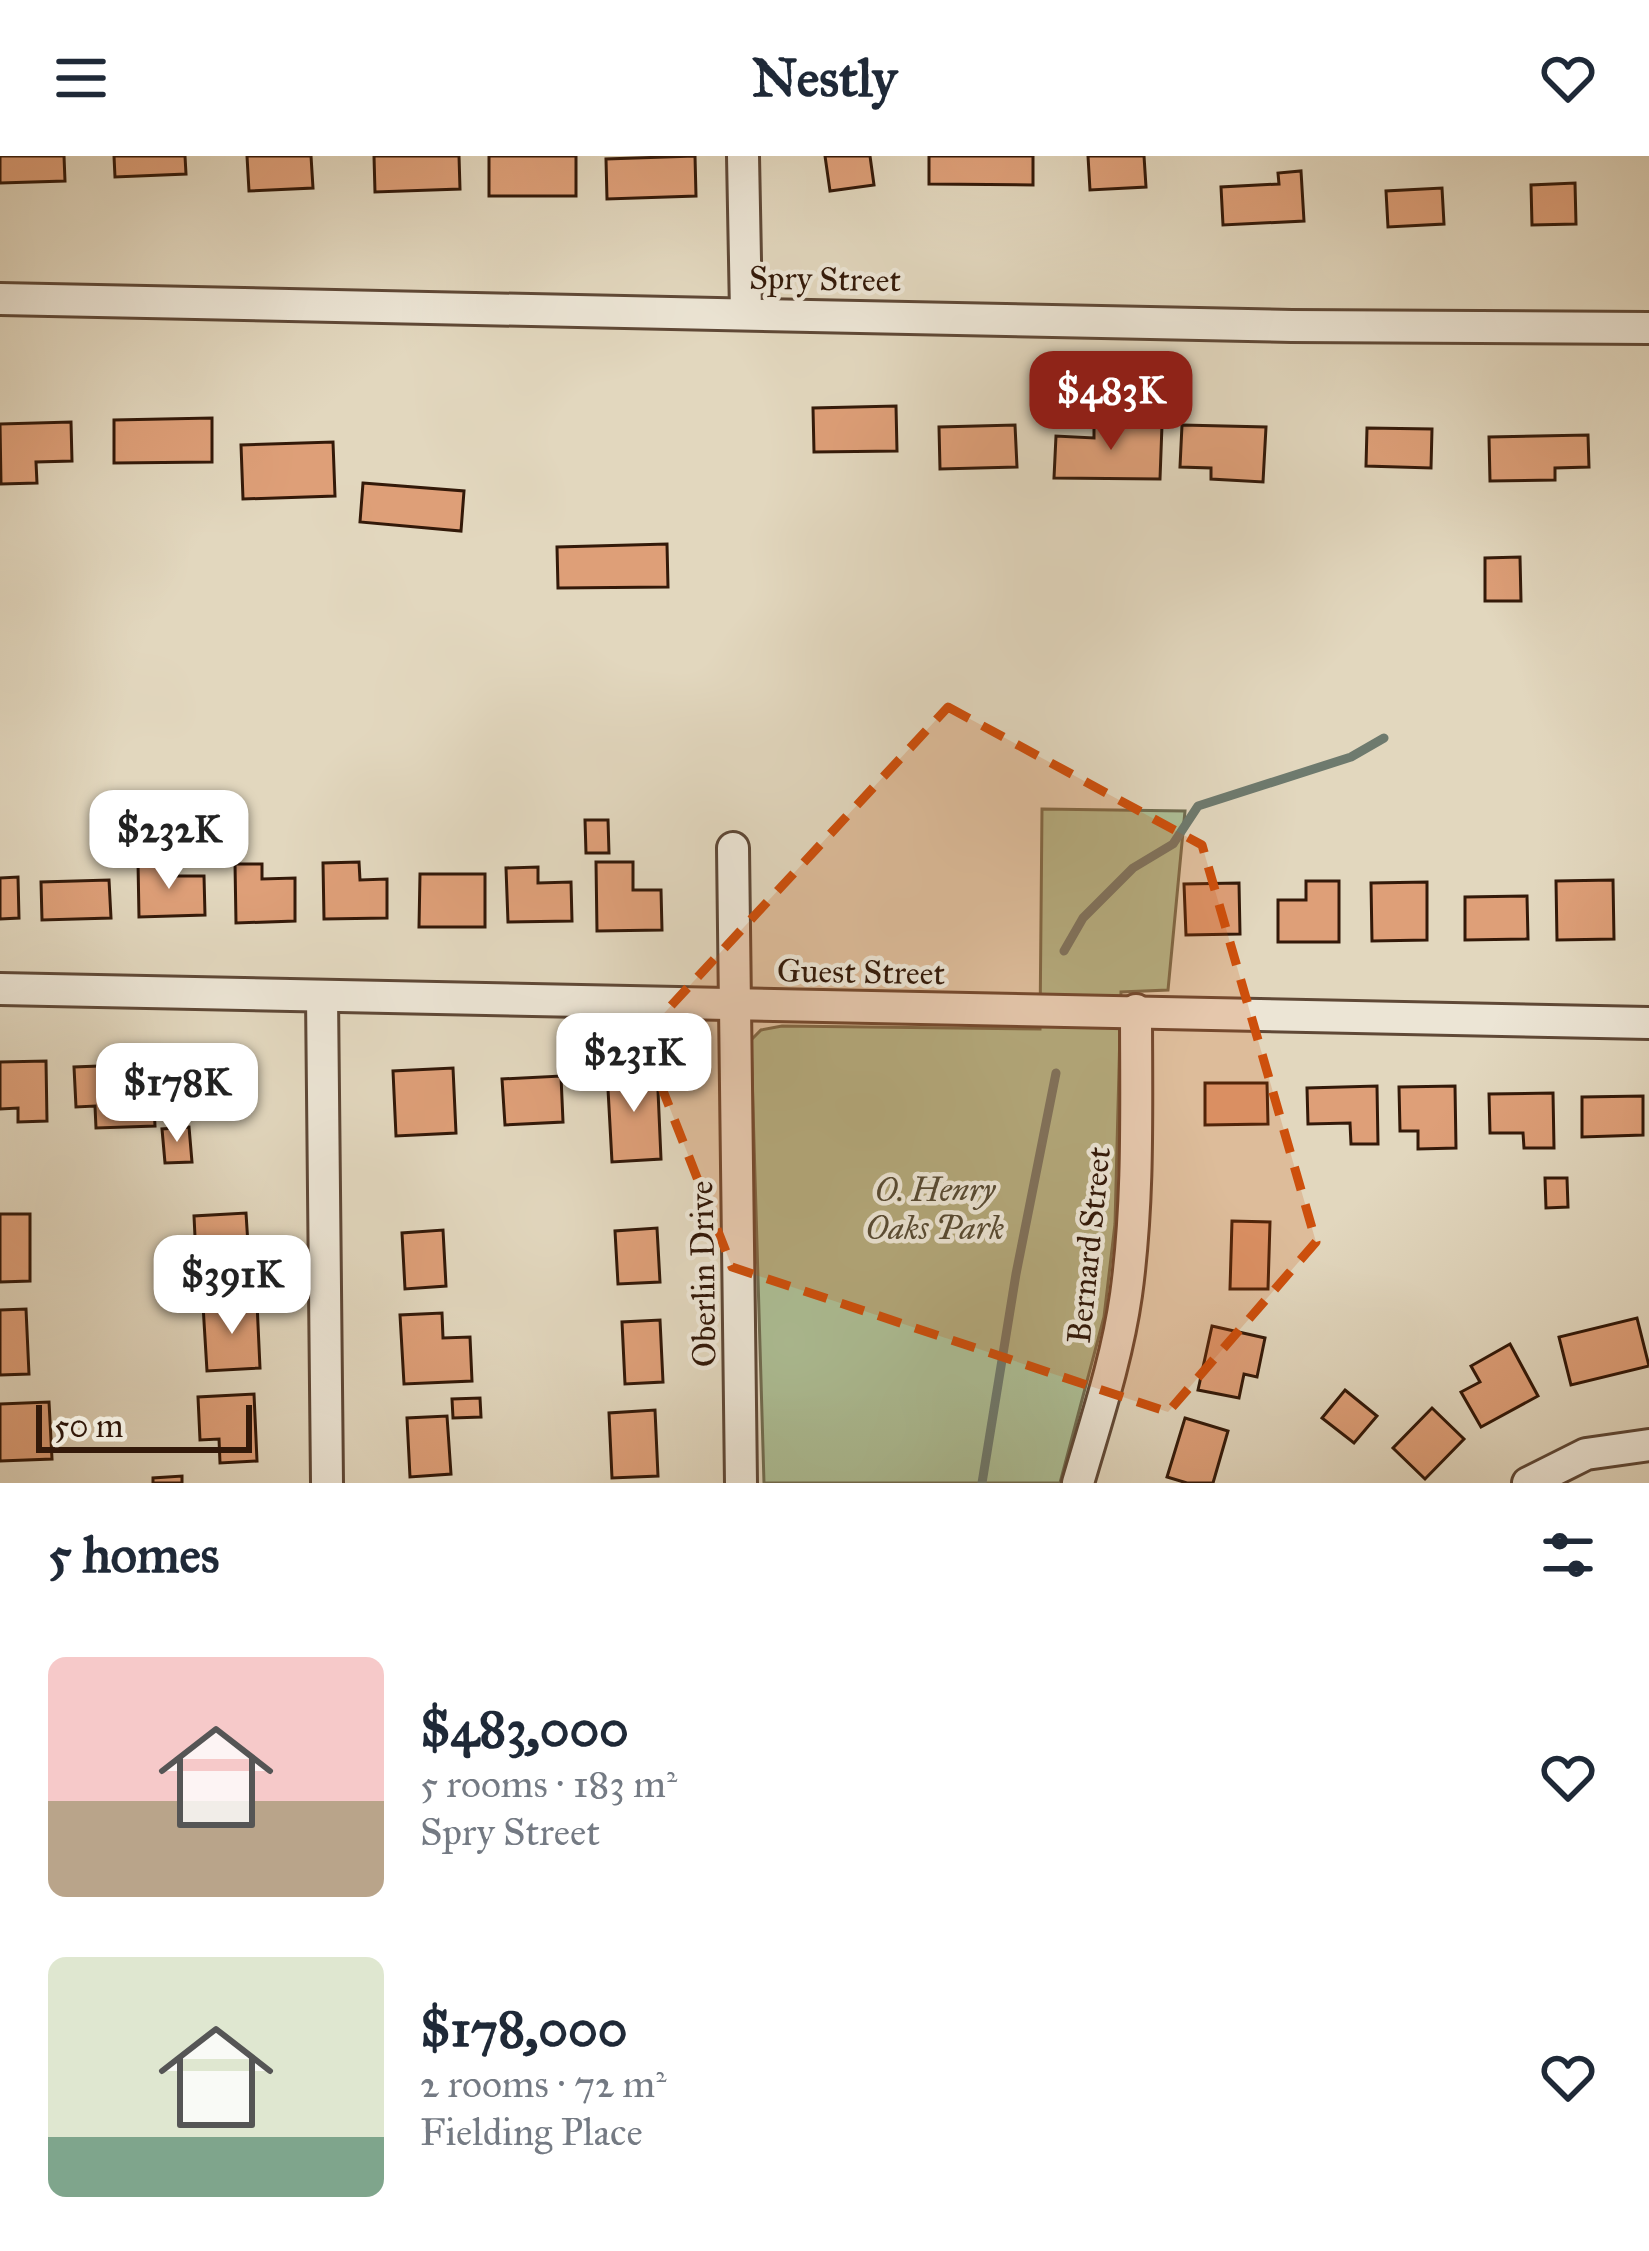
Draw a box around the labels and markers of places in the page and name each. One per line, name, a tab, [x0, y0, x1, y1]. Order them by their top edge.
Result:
pin: $483K	[1027, 351, 1195, 453]
pin: $232K	[85, 790, 253, 892]
pin: $231K	[550, 1013, 718, 1115]
pin: $178K	[93, 1043, 261, 1145]
pin: $391K	[148, 1235, 316, 1337]

